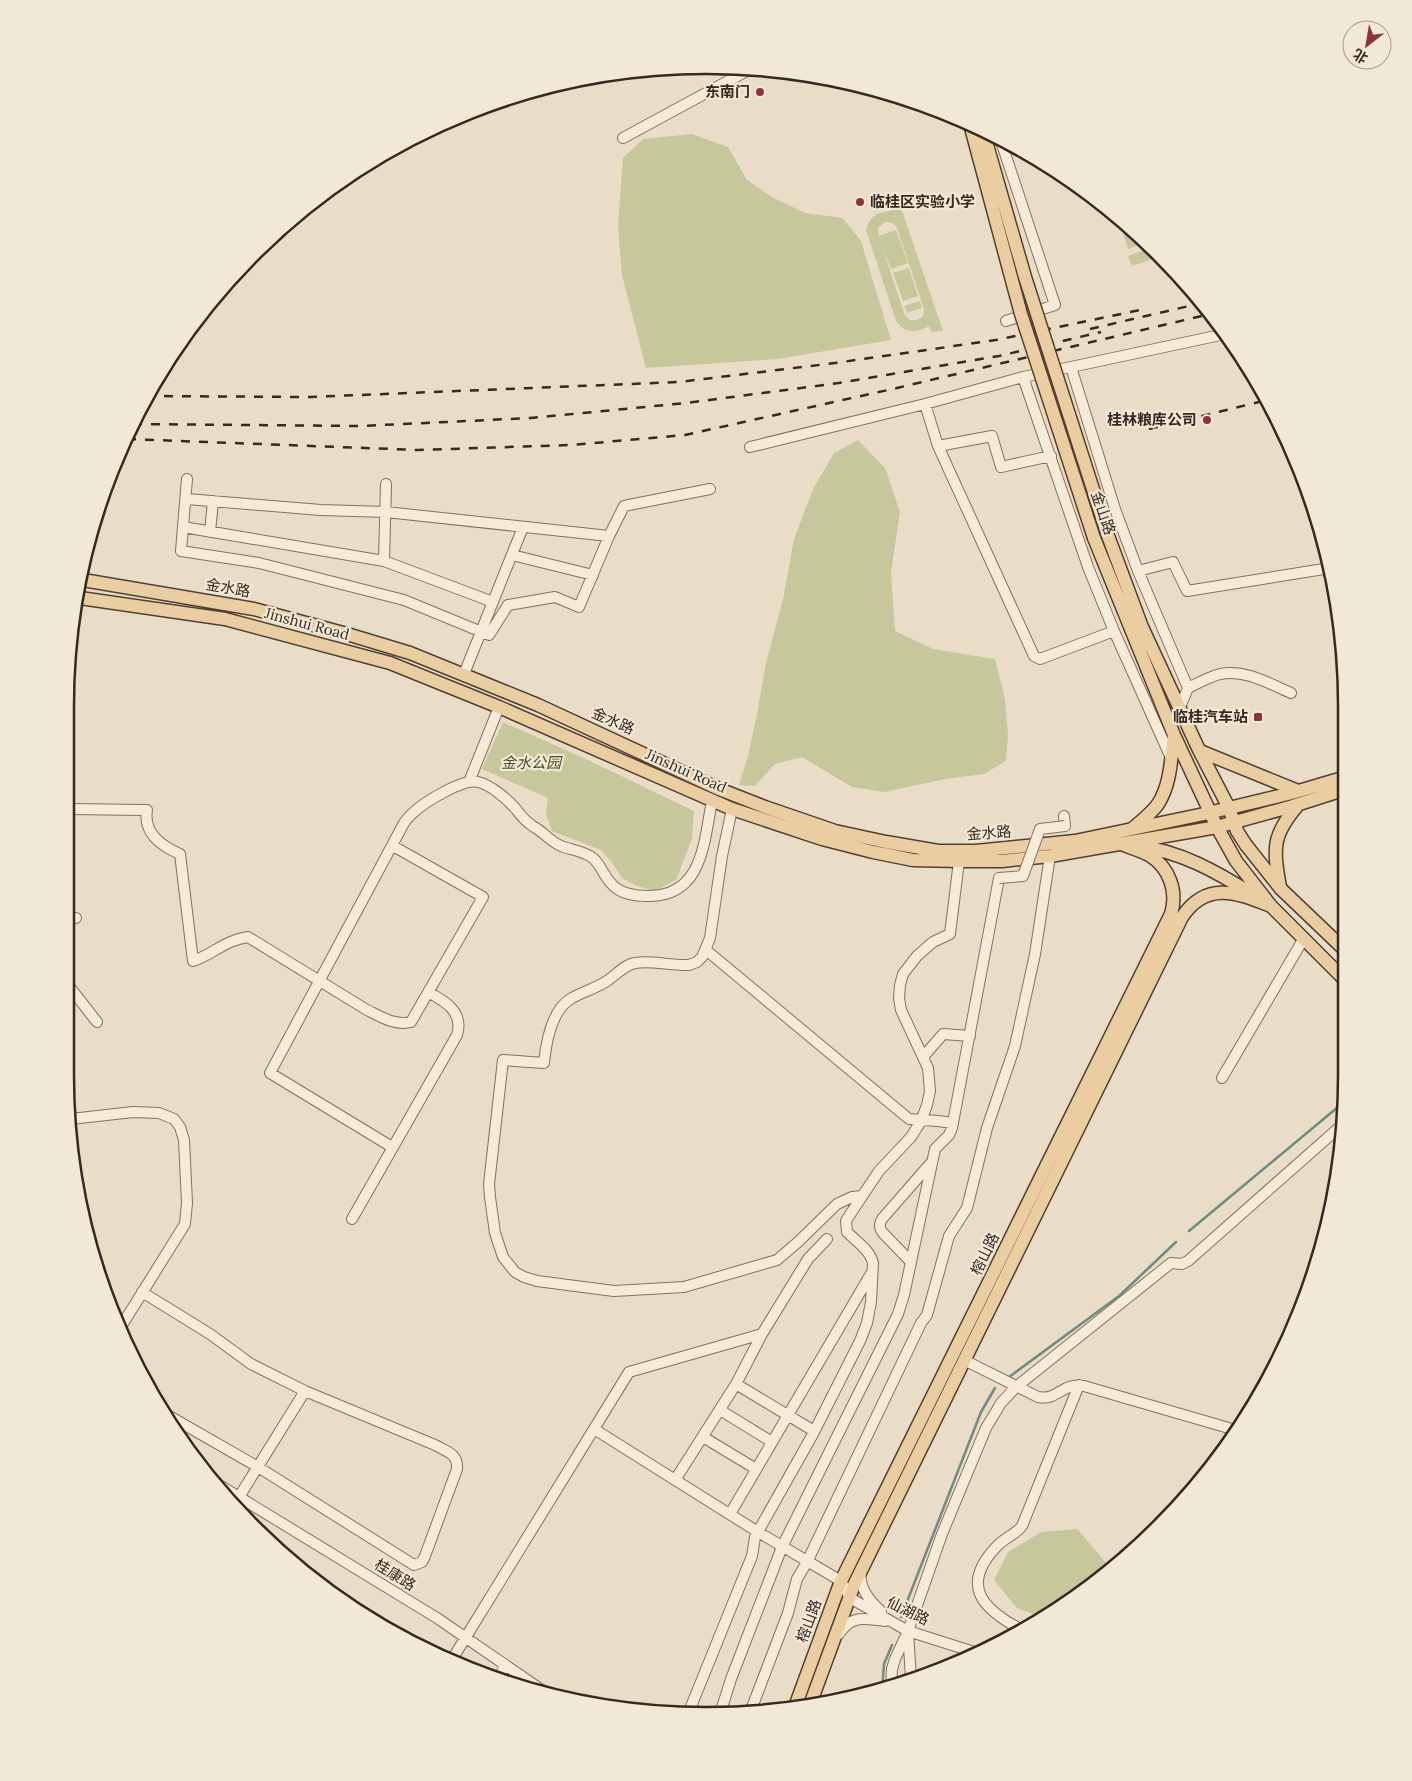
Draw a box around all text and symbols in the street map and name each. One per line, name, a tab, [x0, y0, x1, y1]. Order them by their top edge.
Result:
north arrow	[1342, 20, 1392, 70]
text: 北	[1350, 45, 1371, 67]
place label: 东南门	[705, 82, 750, 101]
marker: 东南门	[754, 86, 766, 98]
place label: 临桂区实验小学	[870, 192, 975, 211]
marker: 临桂区实验小学	[854, 196, 866, 208]
place label: 桂林粮库公司	[1107, 410, 1197, 429]
marker: 桂林粮库公司	[1201, 414, 1213, 426]
street label: 金山路	[1087, 488, 1120, 537]
street label: 金水路	[204, 574, 252, 601]
street label: Jinshui Road	[262, 603, 352, 644]
street label: 金水路	[589, 703, 638, 738]
place label: 临桂汽车站	[1173, 707, 1248, 726]
marker: 临桂汽车站	[1252, 711, 1264, 723]
street label: Jinshui Road	[642, 744, 730, 797]
park label: 金水公园	[501, 753, 563, 772]
street label: 金水路	[966, 821, 1012, 844]
street label: 榕山路	[966, 1229, 1003, 1278]
street label: 桂康路	[371, 1555, 419, 1595]
street label: 仙湖路	[884, 1592, 933, 1629]
street label: 榕山路	[792, 1596, 825, 1645]

